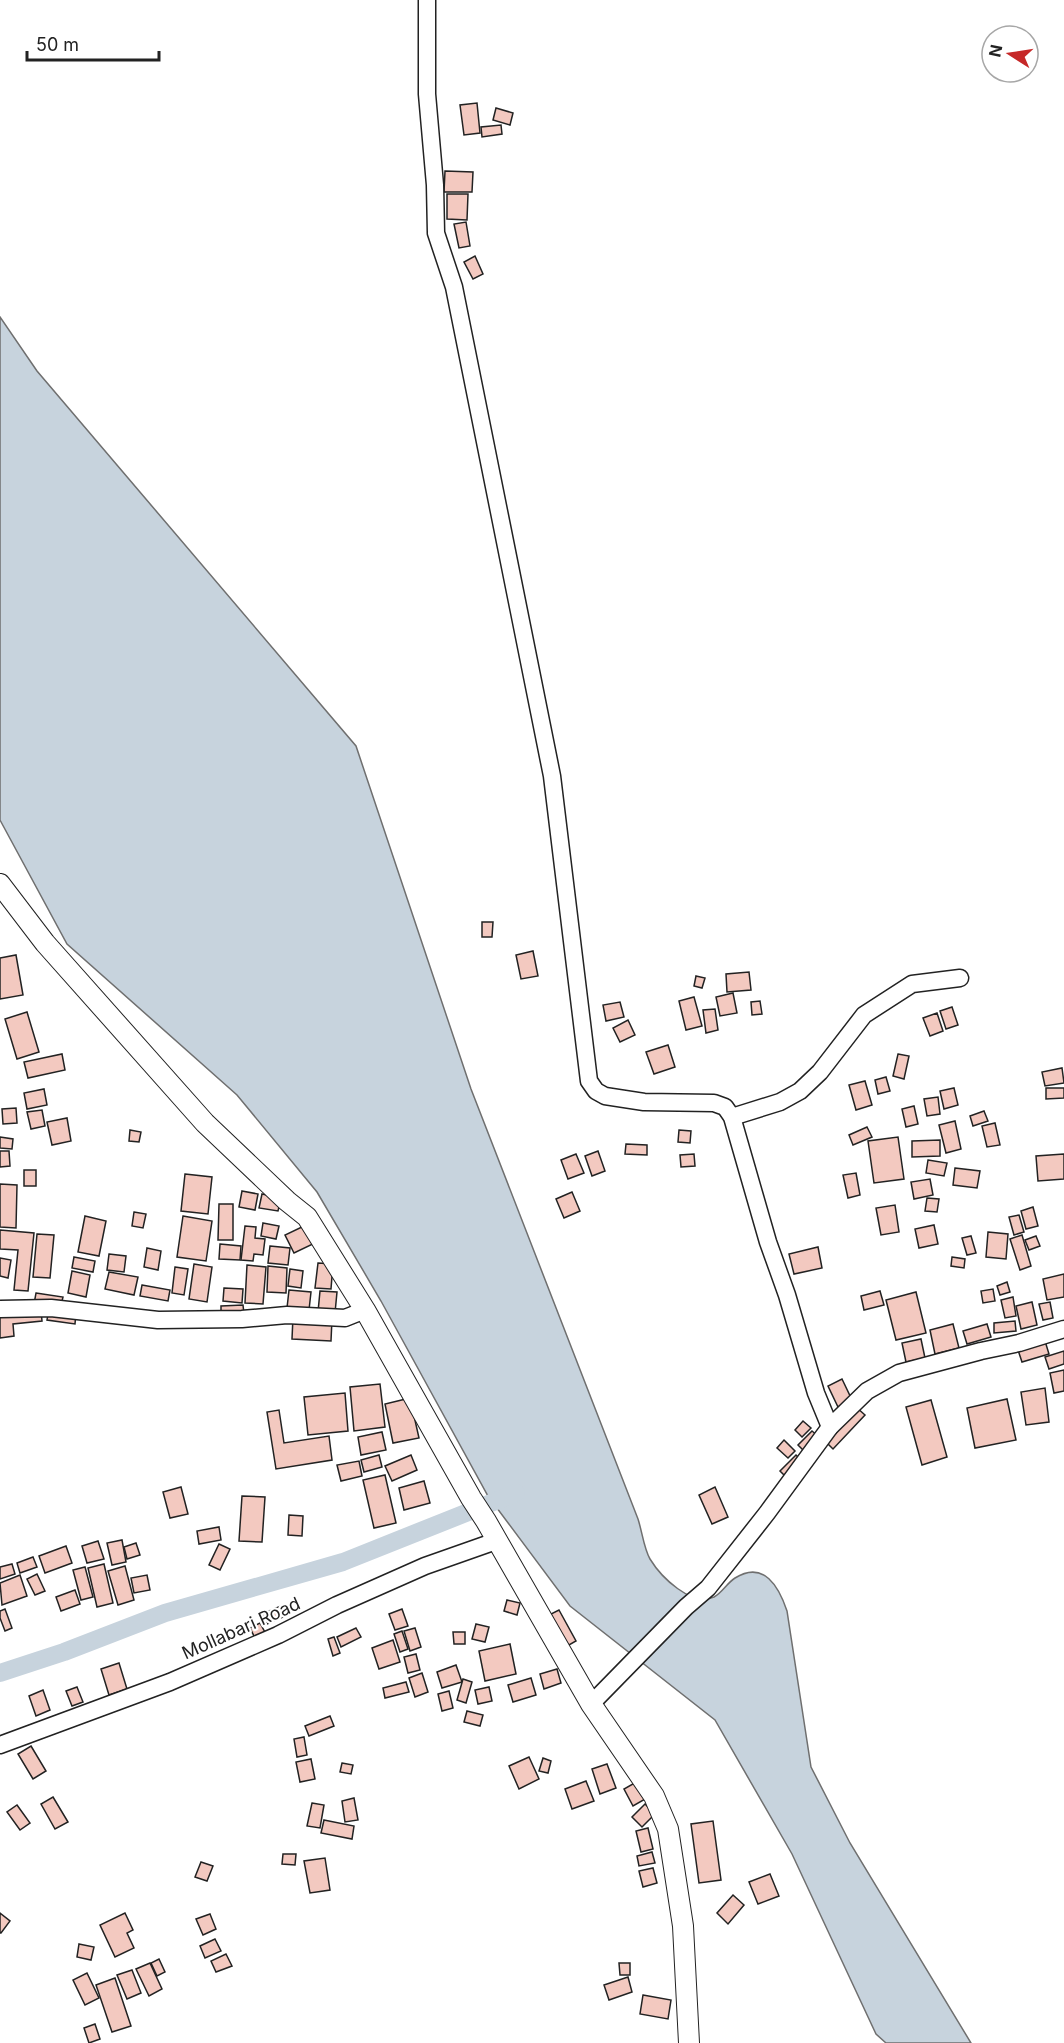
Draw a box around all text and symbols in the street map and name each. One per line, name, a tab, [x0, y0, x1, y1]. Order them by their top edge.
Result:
scale bar	[27, 24, 159, 62]
north arrow	[980, 24, 1040, 84]
text: 50 m	[36, 34, 79, 55]
text: N	[984, 43, 1006, 59]
street label: Mollabari Road	[179, 1593, 303, 1663]

